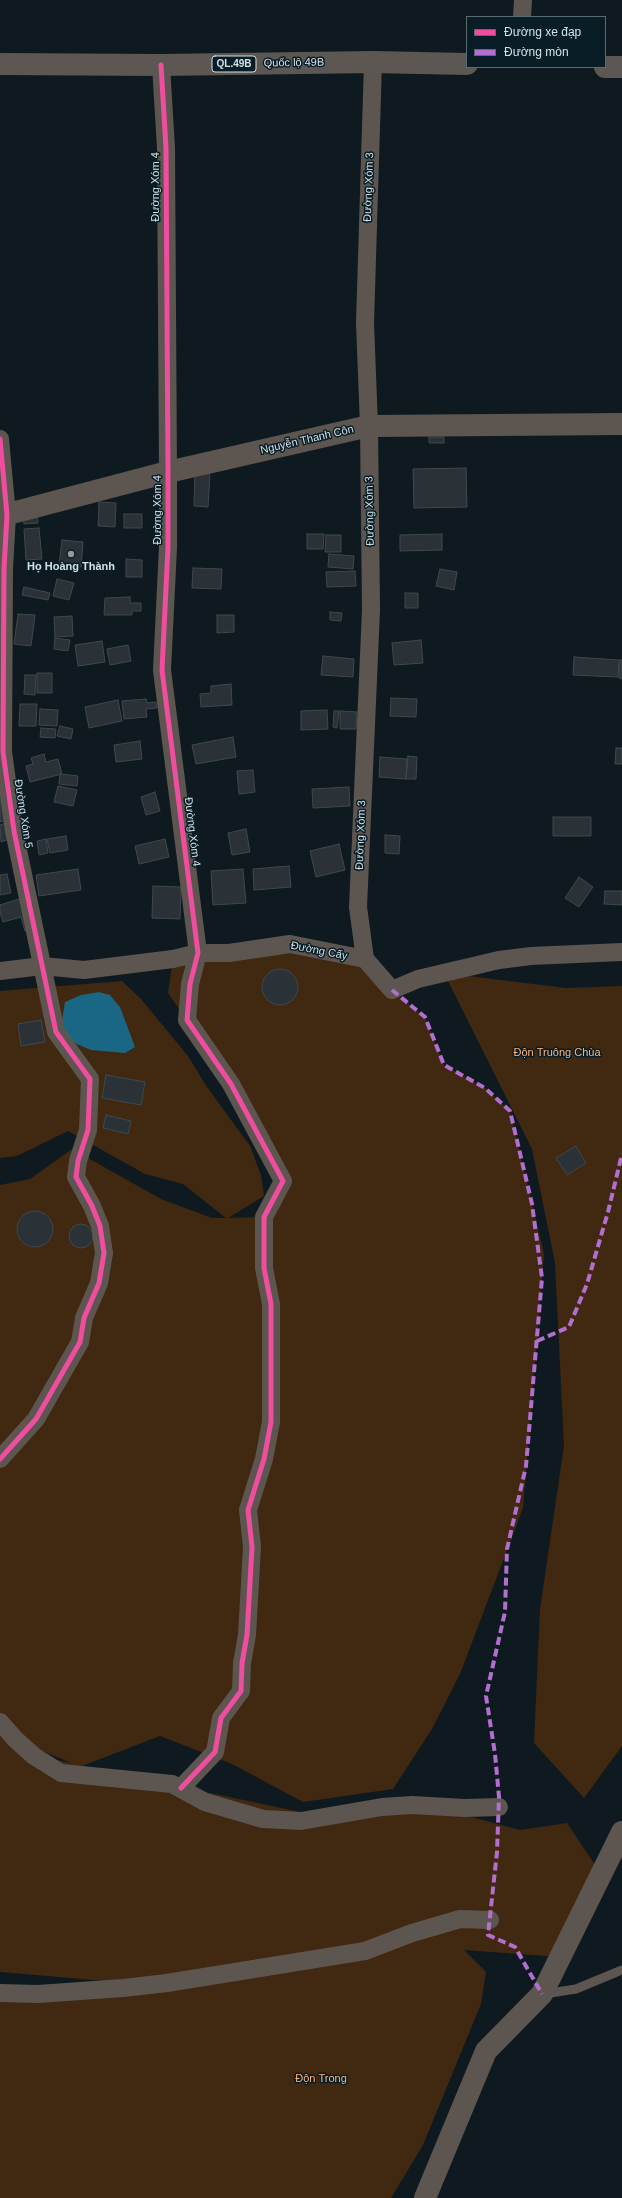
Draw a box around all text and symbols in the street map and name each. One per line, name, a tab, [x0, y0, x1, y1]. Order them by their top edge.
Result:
legend	[466, 16, 606, 68]
text: Đường xe đạp	[504, 25, 581, 39]
text: Đường mòn	[504, 45, 569, 59]
road number: QL.49B	[212, 56, 256, 72]
street label: Quốc lộ 49B	[264, 56, 324, 70]
street label: Đường Xóm 4	[149, 152, 163, 222]
street label: Đường Xóm 3	[361, 152, 377, 222]
street label: Nguyễn Thanh Côn	[259, 423, 355, 457]
street label: Đường Xóm 4	[151, 475, 165, 545]
street label: Đường Xóm 3	[363, 476, 377, 546]
marker: Họ Hoàng Thành	[66, 549, 76, 559]
place label: Họ Hoàng Thành	[27, 560, 115, 574]
street label: Đường Xóm 5	[11, 779, 35, 849]
street label: Đường Xóm 4	[181, 797, 203, 867]
street label: Đường Xóm 3	[353, 800, 369, 870]
street label: Đường Cấy	[290, 939, 348, 963]
park label: Độn Truông Chùa	[513, 1046, 601, 1060]
park label: Độn Trong	[295, 2072, 347, 2086]

